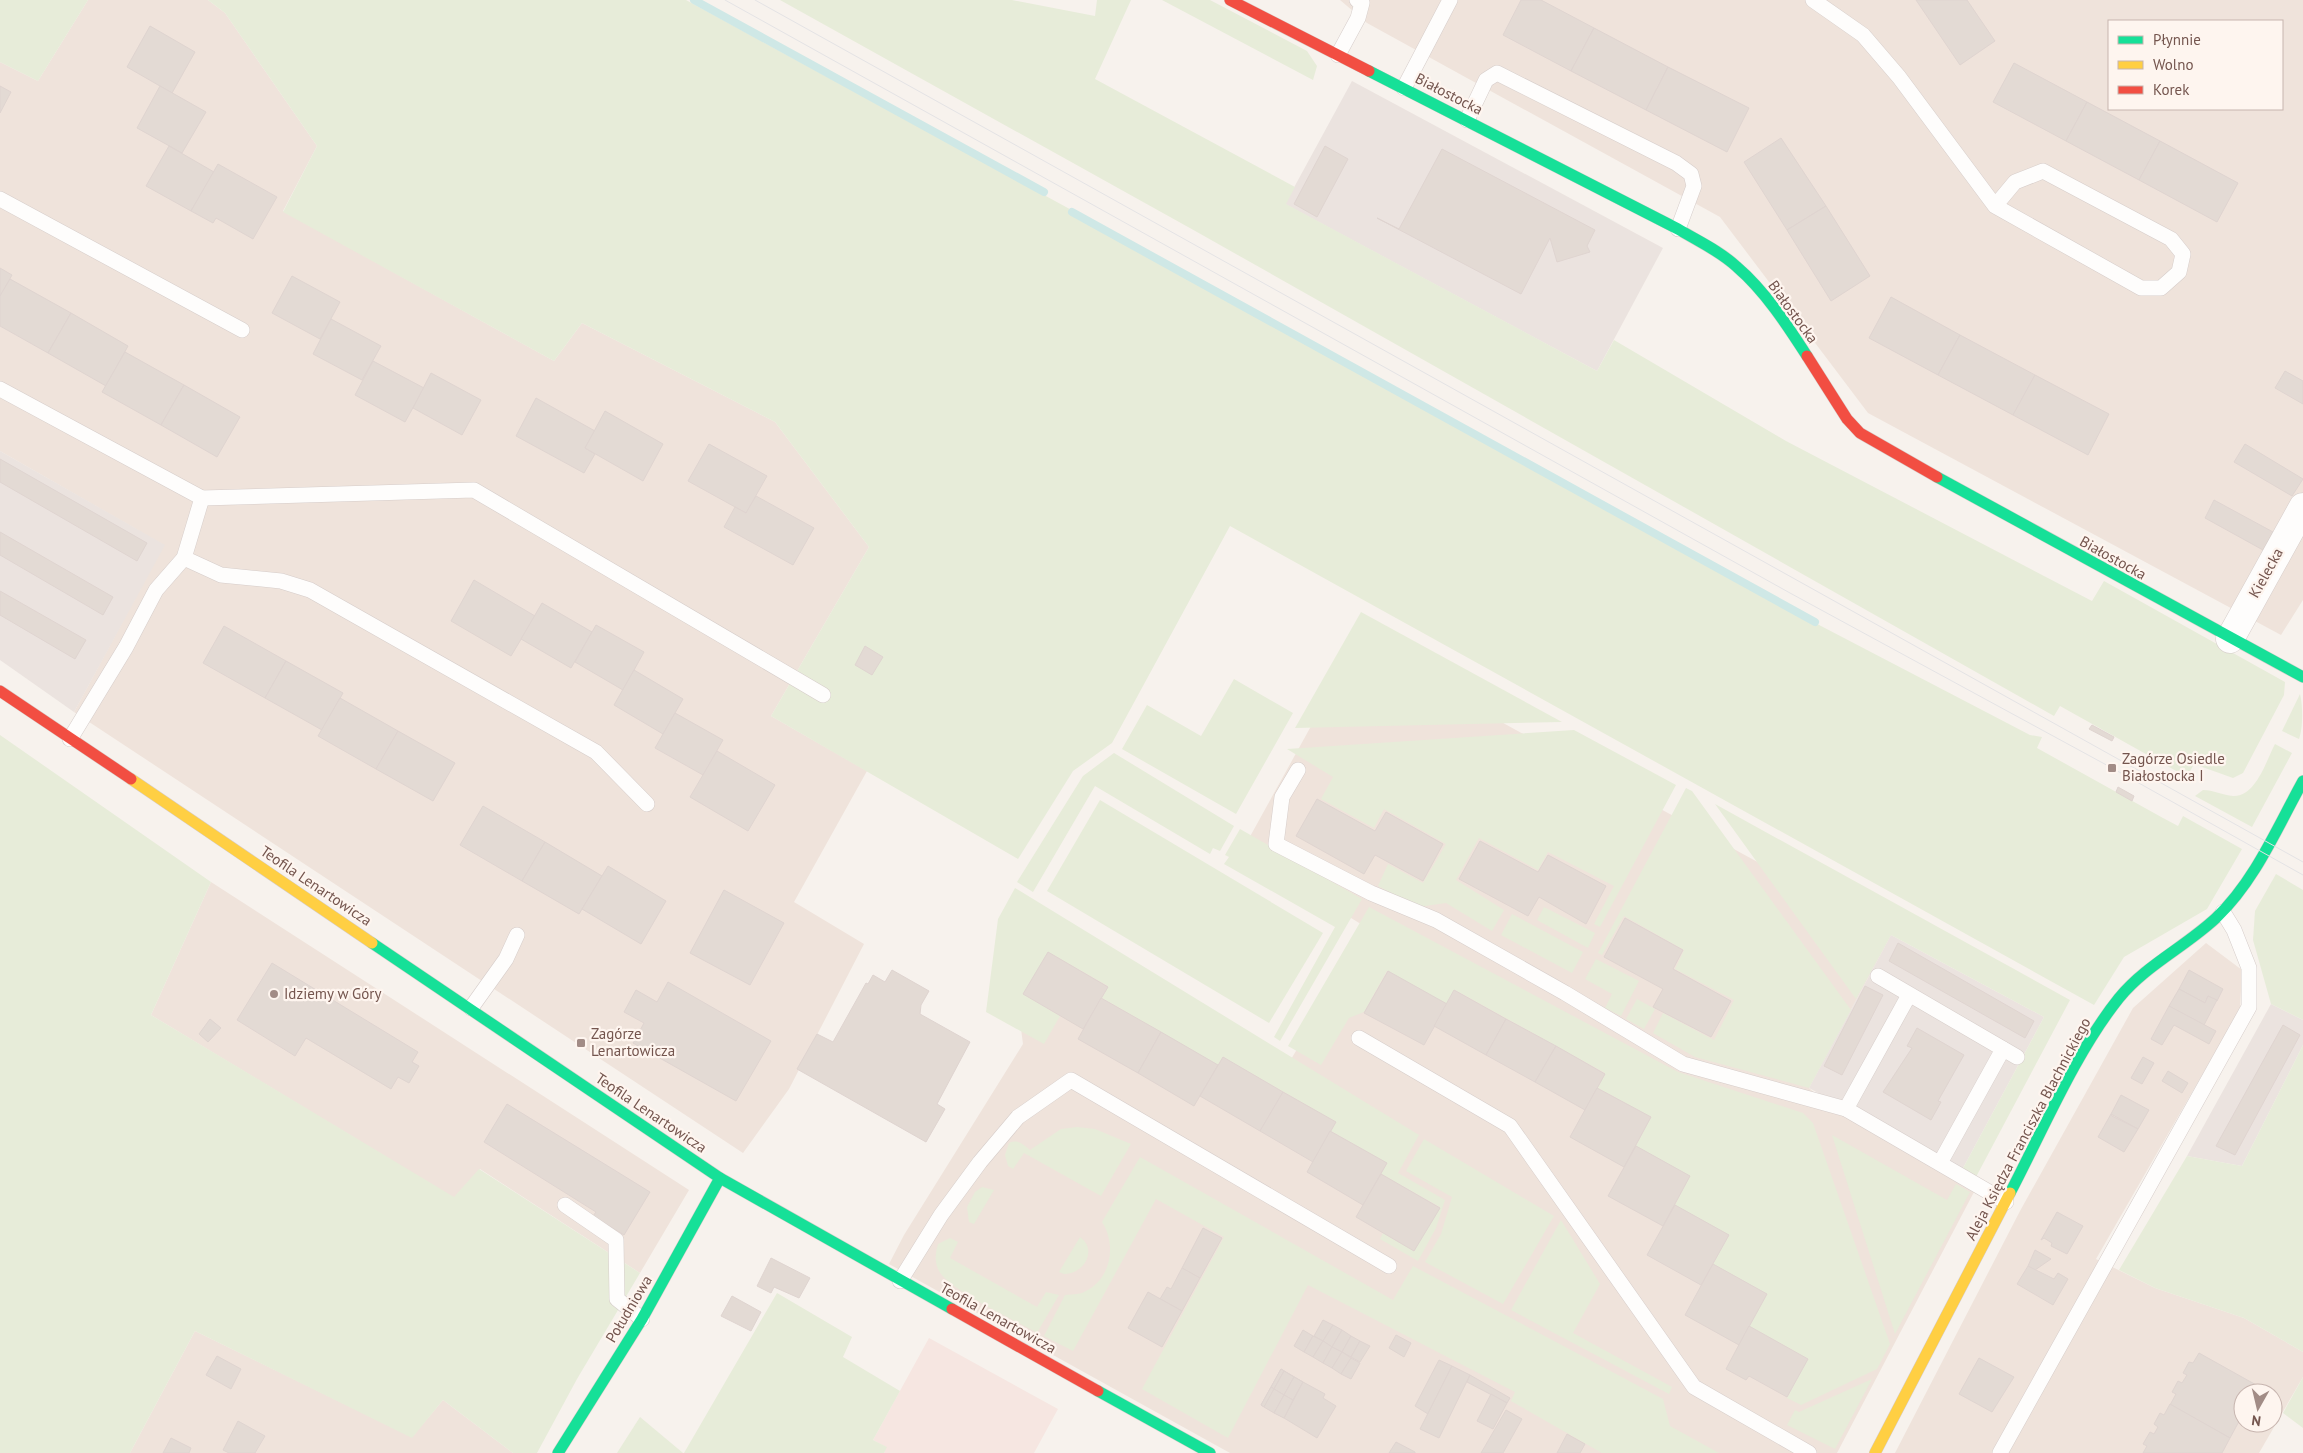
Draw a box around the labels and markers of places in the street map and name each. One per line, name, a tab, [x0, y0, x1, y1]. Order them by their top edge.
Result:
place label: Zagórze Osiedle Białostocka I	[2122, 749, 2225, 785]
marker: Zagórze Osiedle Białostocka I	[2106, 762, 2118, 774]
place label: Idziemy w Góry	[284, 984, 381, 1003]
marker: Idziemy w Góry	[268, 988, 280, 1000]
place label: Zagórze Lenartowicza	[591, 1024, 675, 1060]
marker: Zagórze Lenartowicza	[575, 1037, 587, 1049]

